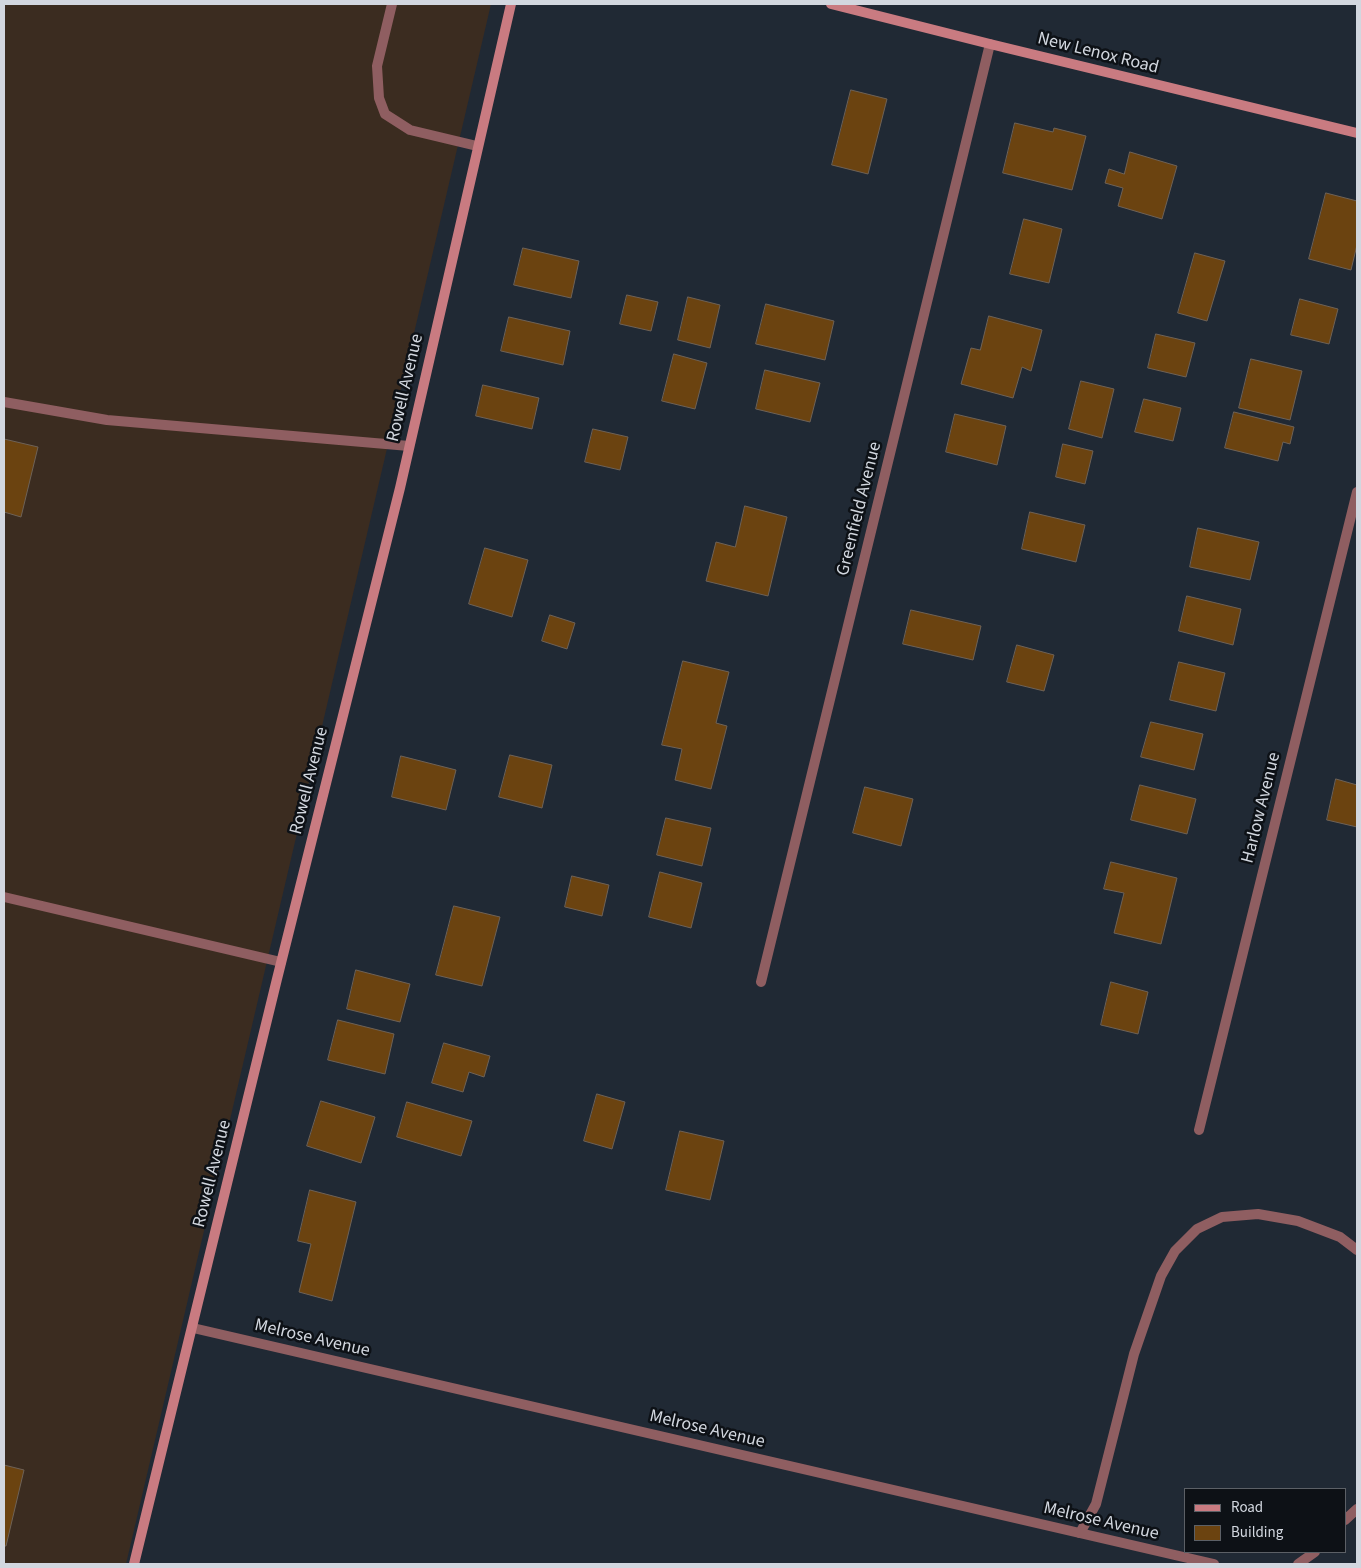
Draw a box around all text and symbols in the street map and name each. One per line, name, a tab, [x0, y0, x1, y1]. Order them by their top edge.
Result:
street label: New Lenox Road	[1035, 28, 1161, 80]
street label: Rowell Avenue	[383, 332, 429, 444]
street label: Greenfield Avenue	[833, 440, 887, 578]
street label: Rowell Avenue	[286, 725, 334, 837]
street label: Harlow Avenue	[1238, 750, 1286, 866]
street label: Rowell Avenue	[189, 1118, 237, 1230]
street label: Melrose Avenue	[252, 1315, 372, 1363]
street label: Melrose Avenue	[647, 1406, 767, 1454]
legend	[1184, 1488, 1346, 1553]
text: Road	[1231, 1497, 1263, 1518]
street label: Melrose Avenue	[1041, 1498, 1161, 1546]
text: Building	[1231, 1522, 1283, 1543]

